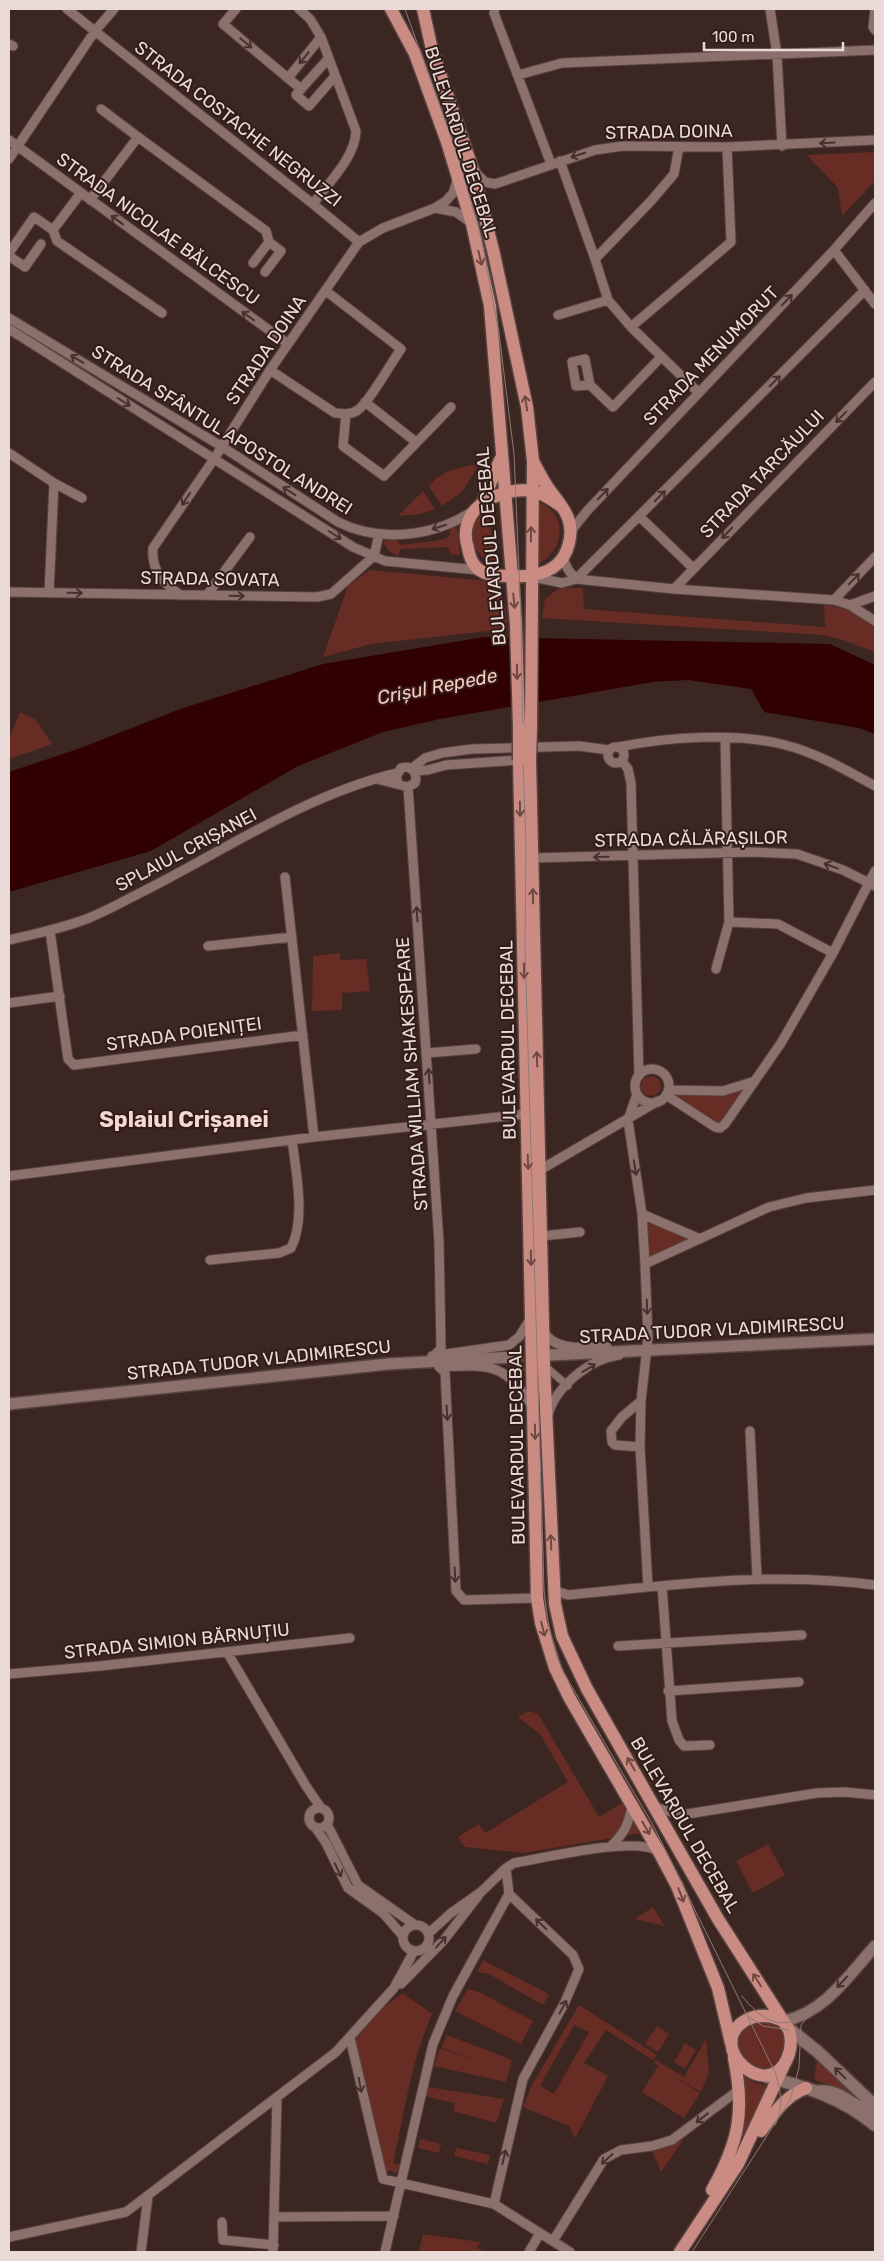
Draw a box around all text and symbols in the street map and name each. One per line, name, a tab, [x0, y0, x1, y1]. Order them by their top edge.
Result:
scale bar	[704, 20, 843, 52]
text: 100 m	[712, 28, 754, 46]
street label: STRADA COSTACHE NEGRUZZI	[130, 36, 346, 212]
one-way arrow	[239, 37, 252, 49]
street label: BULEVARDUL DECEBAL	[420, 44, 502, 240]
one-way arrow	[299, 51, 310, 64]
street label: STRADA DOINA	[605, 120, 733, 144]
one-way arrow	[819, 139, 835, 148]
street label: STRADA NICOLAE BĂLCESCU	[52, 148, 264, 310]
one-way arrow	[571, 151, 586, 160]
one-way arrow	[110, 215, 124, 225]
one-way arrow	[476, 249, 485, 265]
street label: STRADA MENUMORUT	[639, 282, 783, 430]
street label: STRADA DOINA	[221, 291, 311, 409]
one-way arrow	[781, 294, 793, 306]
one-way arrow	[242, 310, 255, 321]
street label: STRADA SFÂNTUL APOSTOL ANDREI	[88, 340, 356, 520]
one-way arrow	[70, 354, 84, 364]
one-way arrow	[768, 375, 780, 387]
one-way arrow	[521, 396, 531, 412]
one-way arrow	[116, 397, 130, 407]
street label: STRADA TARCĂULUI	[695, 405, 829, 543]
one-way arrow	[835, 411, 847, 423]
street label: BULEVARDUL DECEBAL	[471, 446, 511, 646]
one-way arrow	[283, 485, 297, 495]
one-way arrow	[597, 488, 609, 500]
one-way arrow	[654, 489, 666, 502]
one-way arrow	[181, 492, 191, 506]
one-way arrow	[432, 522, 448, 532]
one-way arrow	[527, 526, 536, 542]
one-way arrow	[721, 527, 733, 539]
one-way arrow	[328, 530, 342, 541]
street label: STRADA SOVATA	[140, 567, 280, 591]
one-way arrow	[848, 573, 860, 585]
one-way arrow	[66, 588, 83, 598]
one-way arrow	[229, 591, 245, 601]
one-way arrow	[509, 593, 519, 609]
water label: Crișul Repede	[375, 664, 499, 709]
one-way arrow	[512, 664, 522, 680]
one-way arrow	[515, 800, 525, 817]
street label: SPLAIUL CRIȘANEI	[112, 804, 260, 896]
street label: STRADA CĂLĂRAȘILOR	[594, 826, 788, 852]
one-way arrow	[593, 852, 609, 862]
one-way arrow	[824, 860, 839, 870]
one-way arrow	[528, 889, 537, 905]
one-way arrow	[412, 907, 422, 923]
street label: STRADA WILLIAM SHAKESPEARE	[391, 936, 433, 1212]
street label: BULEVARDUL DECEBAL	[495, 940, 521, 1140]
one-way arrow	[519, 963, 528, 979]
street label: STRADA POIENIȚEI	[105, 1012, 263, 1056]
one-way arrow	[532, 1051, 542, 1067]
one-way arrow	[424, 1069, 433, 1085]
district label: Splaiul Crișanei	[99, 1106, 269, 1133]
one-way arrow	[524, 1154, 533, 1170]
one-way arrow	[630, 1160, 640, 1176]
one-way arrow	[526, 1250, 536, 1266]
one-way arrow	[642, 1299, 651, 1315]
street label: STRADA TUDOR VLADIMIRESCU	[579, 1312, 845, 1348]
street label: STRADA TUDOR VLADIMIRESCU	[126, 1335, 392, 1385]
street label: BULEVARDUL DECEBAL	[504, 1345, 530, 1545]
one-way arrow	[581, 1362, 595, 1372]
one-way arrow	[442, 1404, 452, 1420]
one-way arrow	[530, 1424, 540, 1440]
one-way arrow	[547, 1534, 556, 1550]
one-way arrow	[451, 1567, 460, 1583]
street label: STRADA SIMION BĂRNUȚIU	[63, 1618, 291, 1664]
one-way arrow	[539, 1621, 548, 1637]
street label: BULEVARDUL DECEBAL	[626, 1733, 744, 1917]
one-way arrow	[625, 1758, 635, 1772]
one-way arrow	[641, 1821, 651, 1836]
one-way arrow	[334, 1862, 344, 1877]
one-way arrow	[677, 1888, 686, 1903]
one-way arrow	[535, 1918, 548, 1930]
one-way arrow	[436, 1935, 447, 1948]
one-way arrow	[751, 1973, 762, 1987]
one-way arrow	[836, 1976, 848, 1988]
one-way arrow	[558, 2000, 568, 2014]
one-way arrow	[834, 2067, 846, 2079]
one-way arrow	[356, 2077, 366, 2093]
one-way arrow	[696, 2113, 709, 2124]
one-way arrow	[500, 2149, 509, 2165]
one-way arrow	[600, 2153, 613, 2165]

